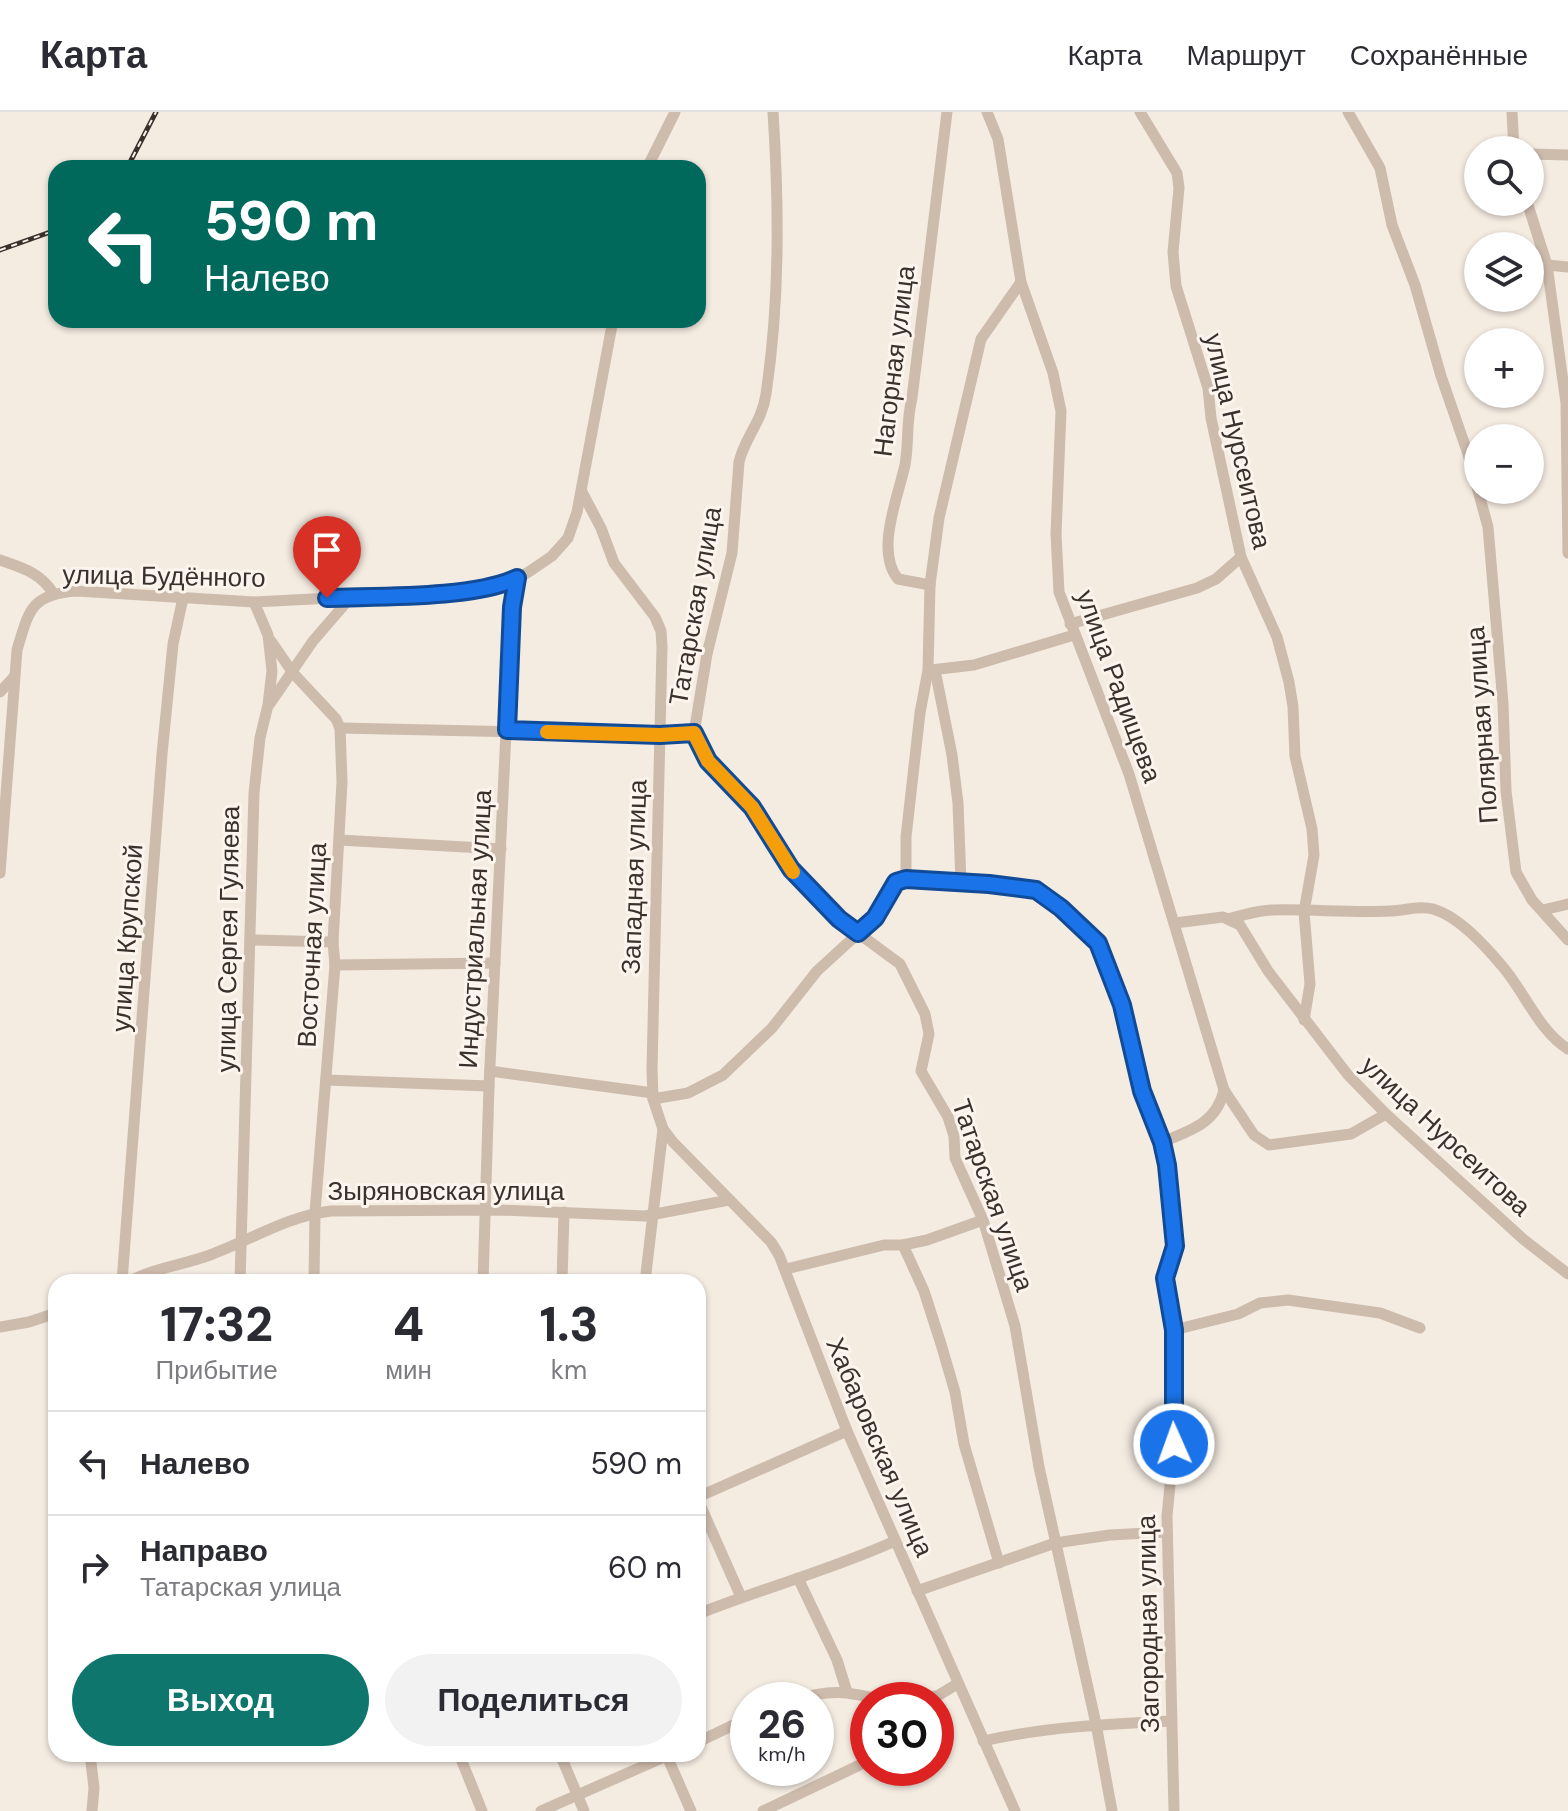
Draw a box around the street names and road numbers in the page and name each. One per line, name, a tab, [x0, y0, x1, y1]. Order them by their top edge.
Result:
street label: Нагорная улица	[865, 263, 923, 459]
street label: улица Нурсеитова	[1197, 330, 1279, 553]
street label: Татарская улица	[661, 504, 729, 708]
street label: улица Будённого	[62, 557, 266, 595]
street label: улица Радищева	[1068, 585, 1170, 787]
street label: Полярная улица	[1458, 625, 1506, 825]
street label: Западная улица	[614, 778, 654, 975]
street label: Индустриальная улица	[451, 788, 499, 1069]
street label: улица Сергея Гуляева	[209, 805, 247, 1073]
street label: Восточная улица	[290, 841, 334, 1048]
street label: улица Крупской	[103, 843, 151, 1033]
street label: улица Нурсеитова	[1354, 1048, 1539, 1224]
street label: Татарская улица	[944, 1094, 1042, 1296]
street label: Зыряновская улица	[328, 1174, 565, 1208]
street label: Хабаровская улица	[818, 1332, 942, 1562]
street label: Загородная улица	[1129, 1514, 1167, 1733]

